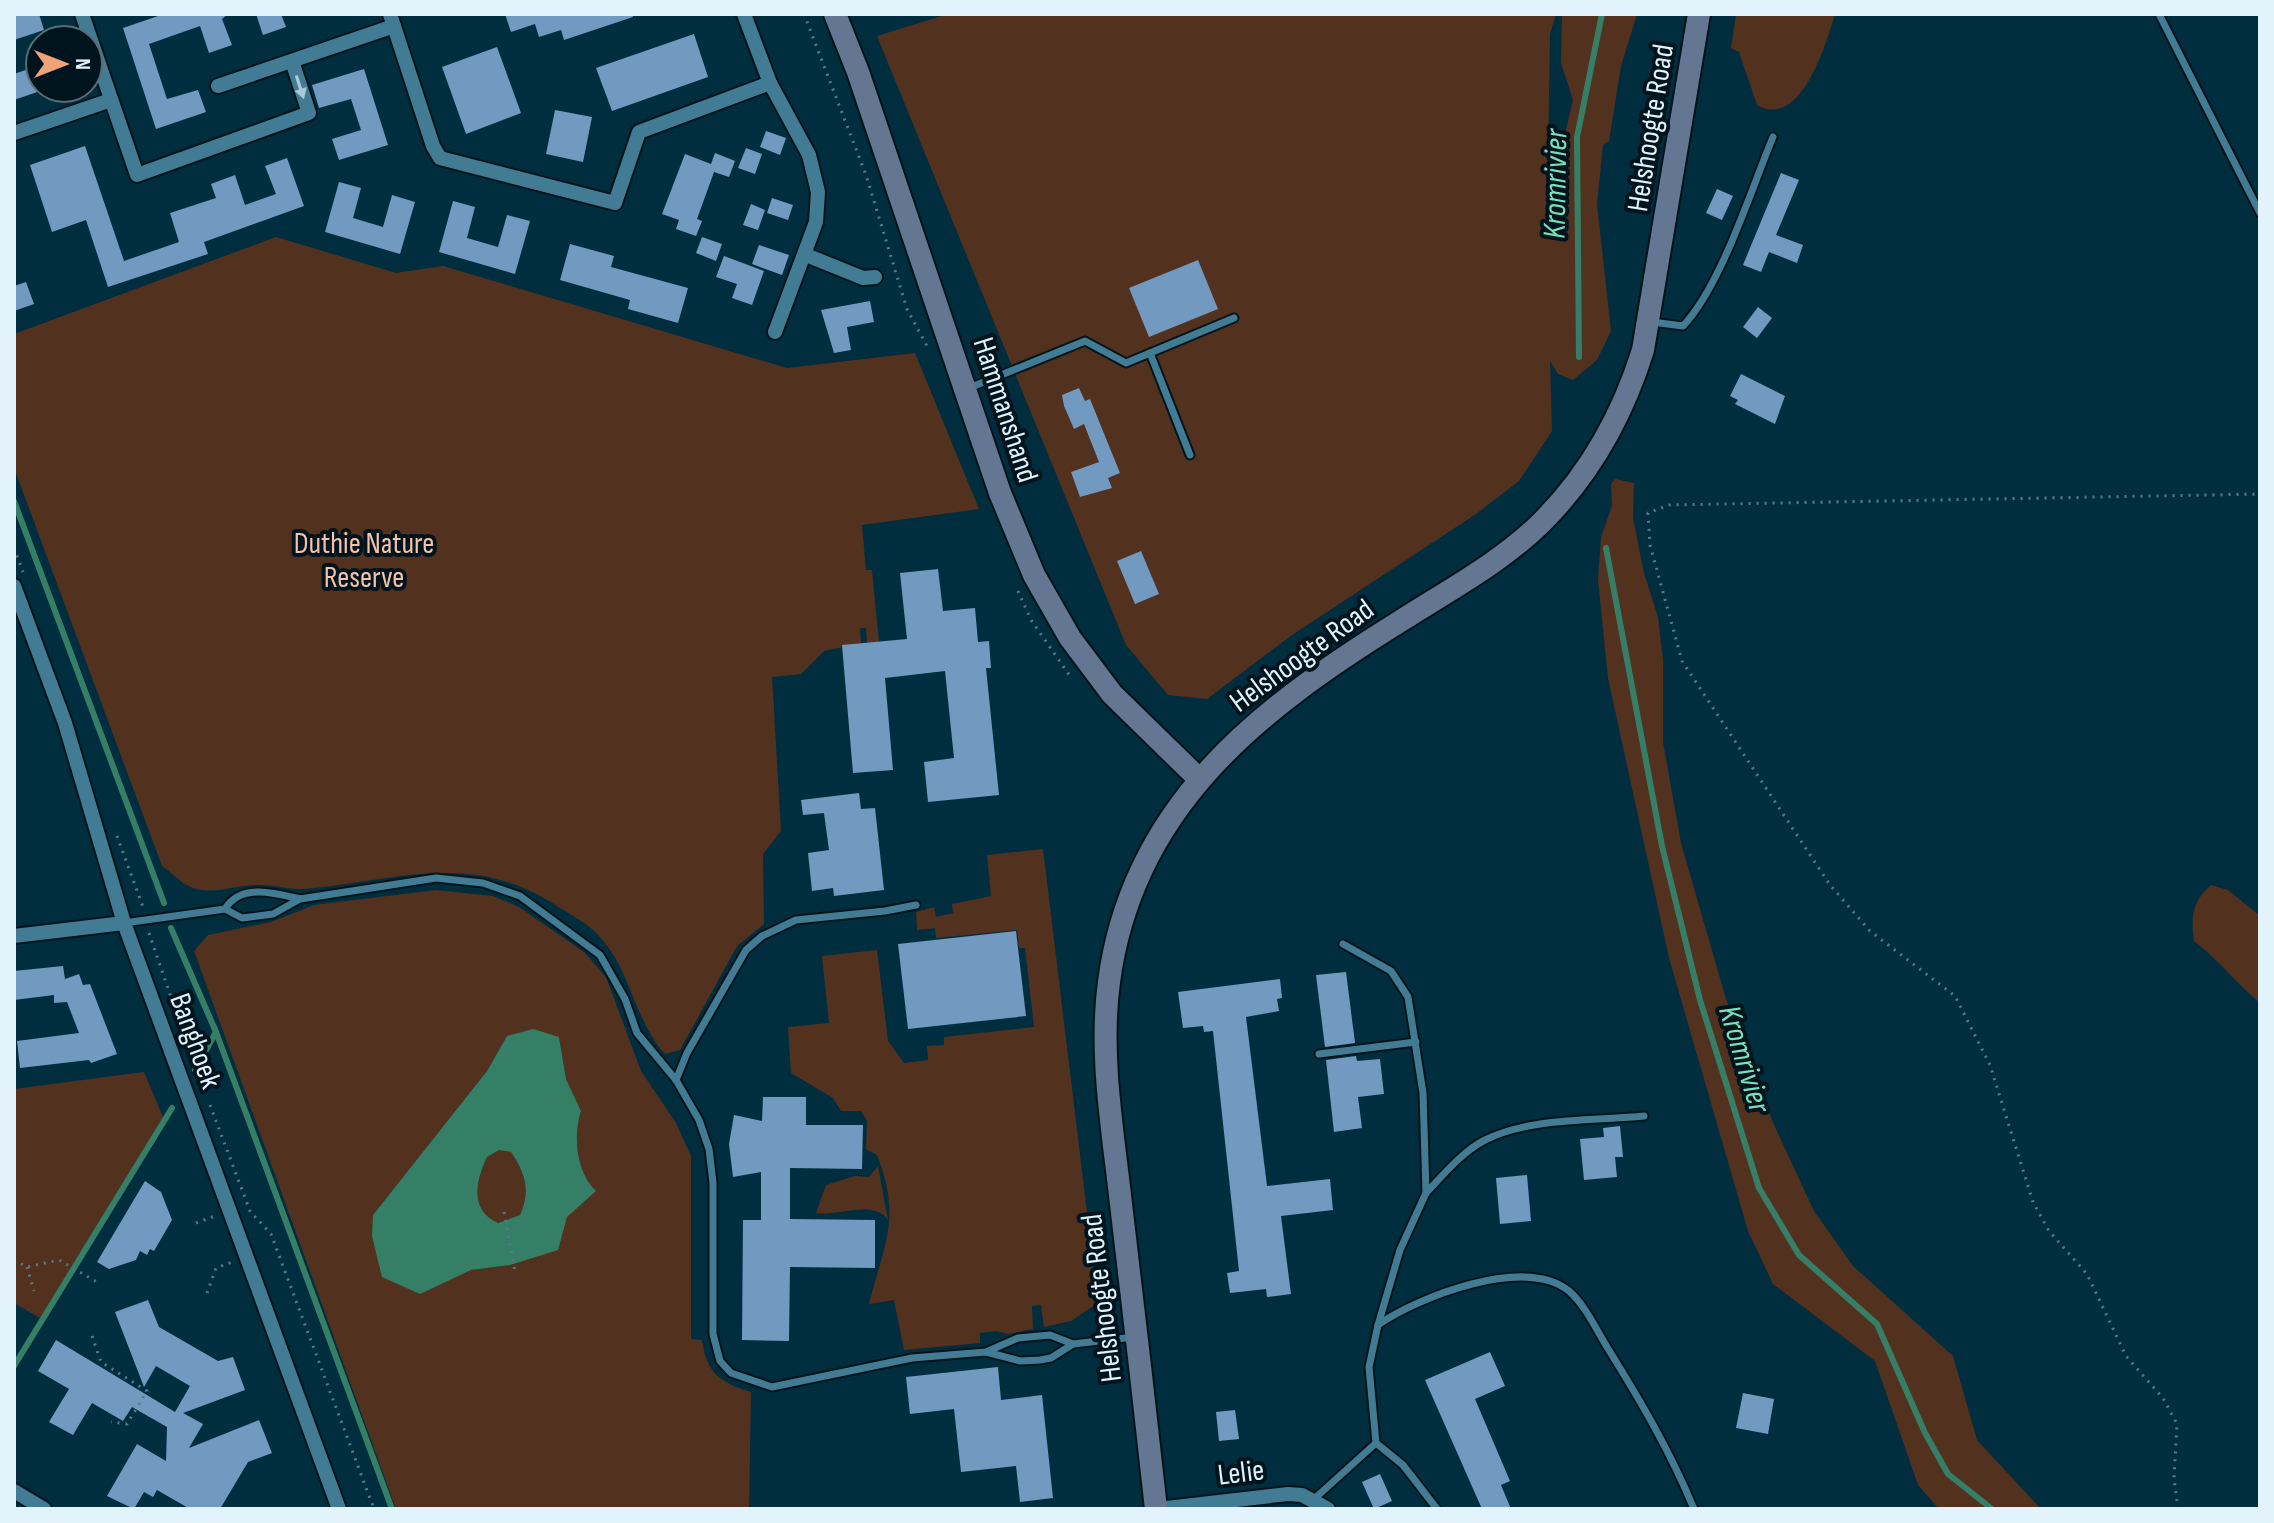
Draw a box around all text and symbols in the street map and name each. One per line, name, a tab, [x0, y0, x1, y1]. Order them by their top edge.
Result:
north arrow	[24, 24, 104, 104]
street label: Helshoogte Road	[1620, 42, 1682, 214]
text: N	[69, 58, 96, 70]
one-way arrow	[295, 76, 307, 100]
water label: Kromrivier	[1536, 128, 1576, 239]
street label: Hammanshand	[965, 333, 1045, 487]
park label: Duthie Nature Reserve	[294, 526, 434, 596]
street label: Helshoogte Road	[1223, 592, 1381, 720]
street label: Banghoek	[161, 989, 229, 1094]
water label: Kromrivier	[1709, 1001, 1779, 1118]
street label: Helshoogte Road	[1074, 1212, 1130, 1384]
street label: Lelie	[1216, 1452, 1266, 1494]

